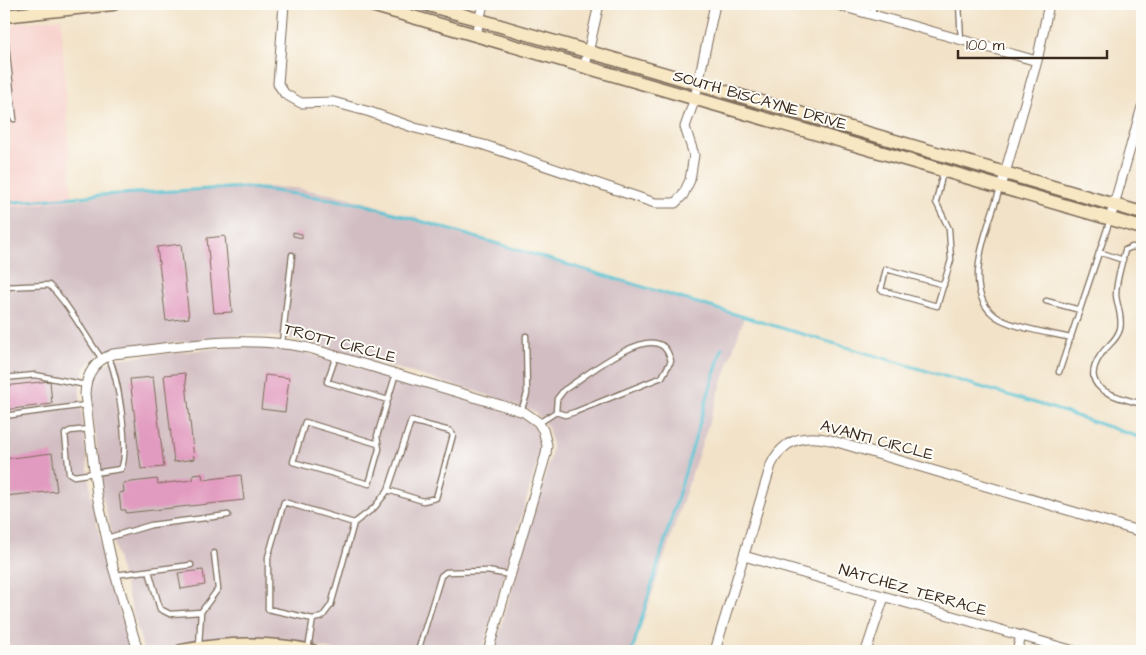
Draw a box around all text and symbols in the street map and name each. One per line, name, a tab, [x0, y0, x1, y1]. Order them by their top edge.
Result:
scale bar	[958, 28, 1107, 60]
text: 100 m	[966, 35, 1005, 56]
street label: SOUTH BISCAYNE DRIVE	[671, 65, 850, 136]
street label: TROTT CIRCLE	[281, 317, 399, 369]
street label: AVANTI CIRCLE	[818, 414, 937, 466]
street label: NATCHEZ TERRACE	[836, 558, 990, 622]

